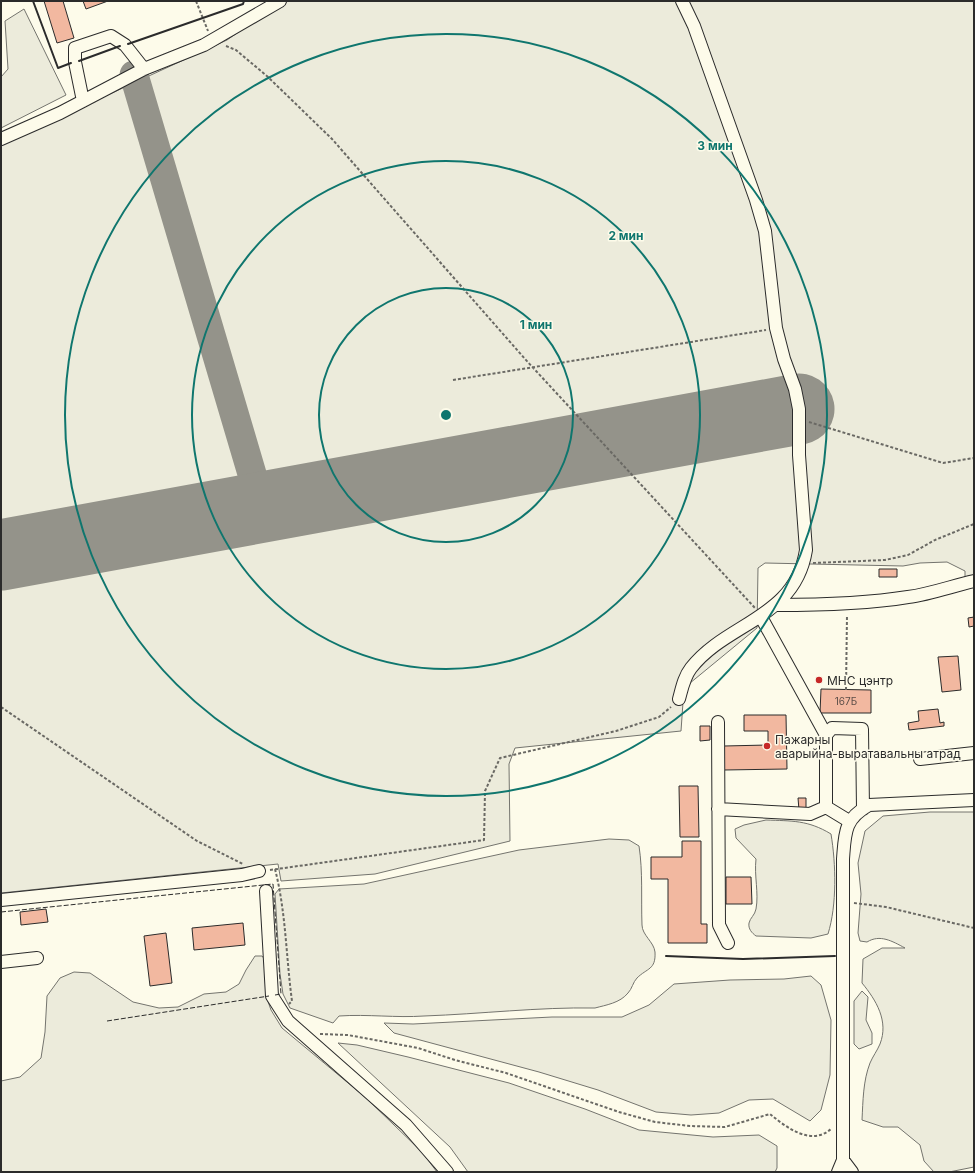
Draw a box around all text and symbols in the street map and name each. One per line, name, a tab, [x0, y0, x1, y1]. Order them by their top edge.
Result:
text: 3 мин	[697, 138, 733, 153]
text: 2 мин	[608, 228, 644, 243]
text: 1 мин	[520, 317, 552, 332]
centre of rings	[439, 408, 453, 422]
place label: МНС цэнтр	[827, 673, 893, 688]
marker: МНС цэнтр	[814, 675, 824, 685]
house number: 167Б	[835, 695, 857, 707]
place label: Пажарны аварыйна-выратавальны атрад	[775, 732, 961, 761]
marker: Пажарны аварыйна-выратавальны атрад	[762, 741, 772, 751]

